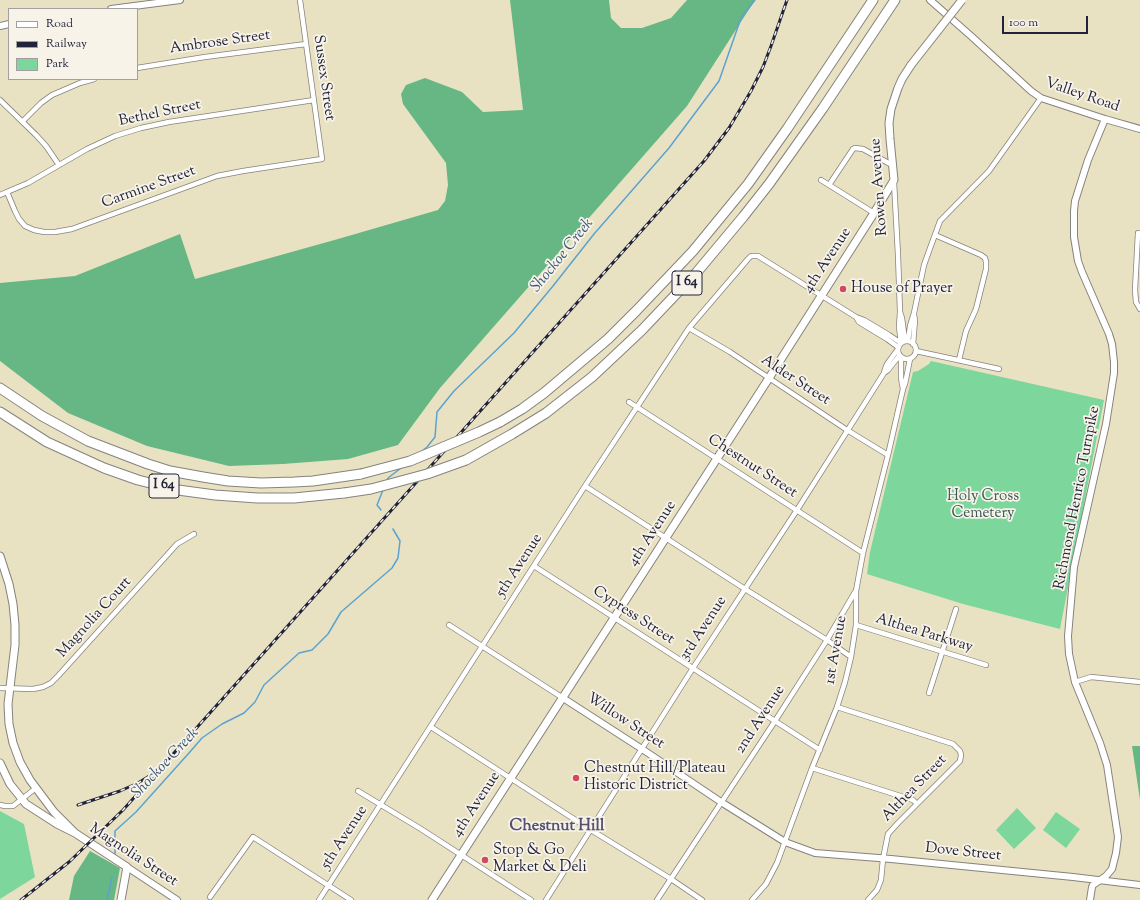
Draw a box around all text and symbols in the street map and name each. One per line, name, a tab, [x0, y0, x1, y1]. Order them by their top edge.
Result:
legend	[8, 8, 138, 80]
scale bar	[1004, 8, 1090, 34]
text: 100 m	[1009, 14, 1038, 32]
text: Road	[46, 15, 73, 33]
street label: Ambrose Street	[169, 27, 271, 59]
street label: Sussex Street	[308, 34, 338, 122]
text: Railway	[46, 35, 87, 53]
text: Park	[46, 55, 69, 73]
street label: Valley Road	[1042, 75, 1122, 117]
street label: Bethel Street	[117, 97, 203, 131]
street label: Rowen Avenue	[868, 137, 892, 237]
street label: Carmine Street	[100, 163, 198, 213]
water label: Shockoe Creek	[527, 215, 599, 297]
street label: 4th Avenue	[800, 225, 856, 297]
road number: I 64	[672, 271, 702, 295]
place label: House of Prayer	[851, 280, 953, 298]
marker: House of Prayer	[838, 284, 848, 294]
street label: Alder Street	[757, 352, 833, 410]
street label: Richmond Henrico Turnpike	[1051, 405, 1105, 591]
street label: Chestnut Street	[704, 431, 800, 503]
road number: I 64	[149, 474, 179, 498]
park label: Holy Cross Cemetery	[947, 488, 1019, 523]
street label: 4th Avenue	[625, 498, 681, 570]
street label: 5th Avenue	[493, 531, 547, 601]
street label: Magnolia Court	[54, 574, 136, 662]
street label: Cypress Street	[589, 583, 677, 649]
street label: 3rd Avenue	[676, 593, 732, 665]
street label: Althea Parkway	[873, 611, 975, 657]
street label: 1st Avenue	[822, 614, 852, 686]
street label: 2nd Avenue	[732, 683, 790, 757]
street label: Willow Street	[583, 690, 667, 754]
water label: Shockoe Creek	[128, 725, 204, 803]
street label: Althea Street	[879, 752, 951, 826]
place label: Chestnut Hill/Plateau Historic District	[584, 760, 726, 795]
street label: 4th Avenue	[449, 769, 505, 841]
marker: Chestnut Hill/Plateau Historic District	[571, 773, 581, 783]
street label: 5th Avenue	[318, 803, 372, 873]
district label: Chestnut Hill	[510, 817, 604, 837]
street label: Magnolia Street	[85, 821, 181, 891]
street label: Dove Street	[924, 840, 1002, 866]
place label: Stop & Go Market & Deli	[493, 842, 587, 877]
marker: Stop & Go Market & Deli	[480, 855, 490, 865]

